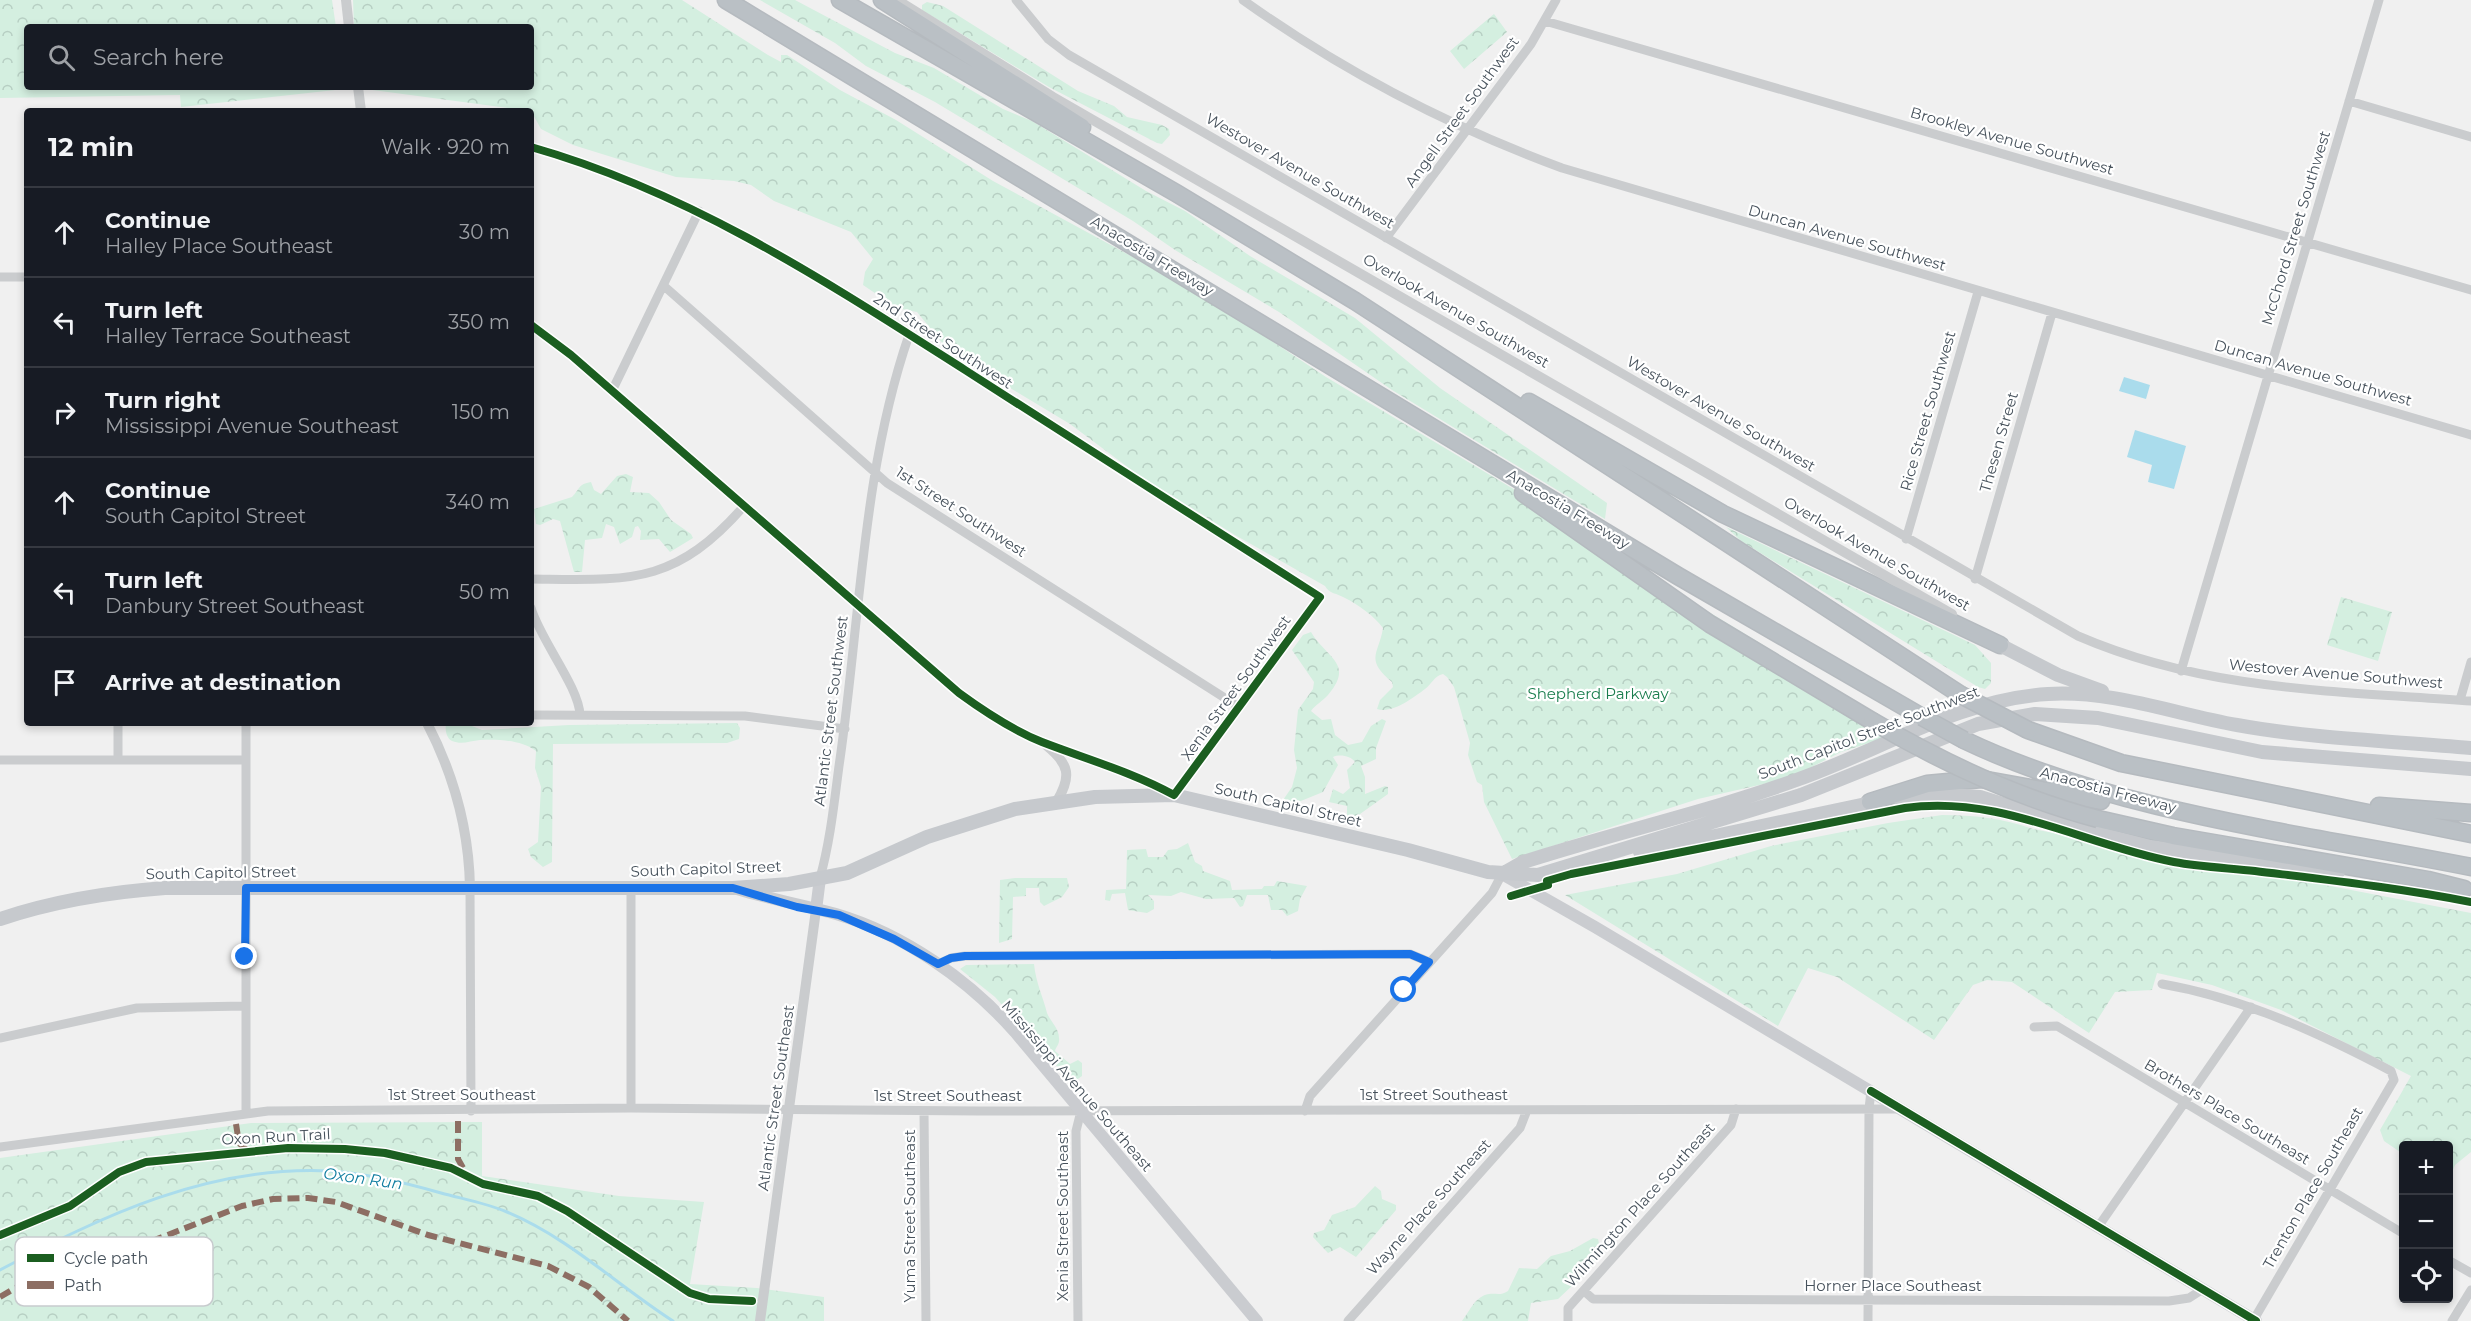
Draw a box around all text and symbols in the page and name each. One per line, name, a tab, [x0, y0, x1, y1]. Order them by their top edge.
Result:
search box	[24, 24, 534, 90]
street label: Angell Street Southwest	[1400, 33, 1523, 191]
icon: search	[45, 41, 78, 74]
text: Search here	[93, 44, 224, 71]
street label: Brookley Avenue Southwest	[1908, 102, 2116, 179]
street label: Westover Avenue Southwest	[1202, 109, 1398, 233]
street label: McChord Street Southwest	[2257, 128, 2334, 327]
text: 12 min	[48, 131, 134, 163]
text: Walk · 920 m	[381, 135, 510, 159]
street label: Duncan Avenue Southwest	[1746, 200, 1948, 275]
text: Continue	[105, 207, 211, 234]
street label: Anacostia Freeway	[1087, 211, 1218, 300]
icon: ahead	[48, 216, 81, 249]
text: 30 m	[459, 220, 510, 244]
text: Halley Place Southeast	[105, 234, 333, 258]
street label: Overlook Avenue Southwest	[1360, 249, 1553, 372]
street label: 2nd Street Southwest	[870, 288, 1016, 393]
text: Turn left	[105, 297, 203, 324]
icon: left	[48, 306, 81, 339]
text: 350 m	[448, 310, 510, 334]
text: Halley Terrace Southeast	[105, 324, 351, 348]
street label: Rice Street Southwest	[1896, 329, 1959, 493]
street label: Duncan Avenue Southwest	[2212, 335, 2414, 410]
street label: Westover Avenue Southwest	[1623, 352, 1819, 476]
text: Turn right	[105, 387, 220, 414]
street label: Thesen Street	[1975, 389, 2022, 494]
icon: right	[48, 396, 81, 429]
text: 150 m	[452, 400, 510, 424]
text: Mississippi Avenue Southeast	[105, 414, 399, 438]
street label: 1st Street Southwest	[892, 462, 1030, 561]
street label: Anacostia Freeway	[1503, 464, 1634, 553]
text: Continue	[105, 477, 211, 504]
icon: ahead	[48, 486, 81, 519]
text: 340 m	[446, 490, 510, 514]
street label: Overlook Avenue Southwest	[1781, 492, 1974, 615]
text: South Capitol Street	[105, 504, 306, 528]
text: Turn left	[105, 567, 203, 594]
icon: left	[48, 576, 81, 609]
text: 50 m	[459, 580, 510, 604]
text: Danbury Street Southeast	[105, 594, 365, 618]
street label: Xenia Street Southwest	[1177, 611, 1295, 764]
street label: Atlantic Street Southwest	[809, 615, 852, 807]
street label: Westover Avenue Southwest	[2228, 655, 2444, 692]
icon: arrive	[48, 666, 81, 699]
text: Arrive at destination	[105, 669, 341, 696]
street label: South Capitol Street Southwest	[1756, 682, 1982, 784]
park label: Shepherd Parkway	[1527, 684, 1669, 703]
street label: Anacostia Freeway	[2038, 762, 2179, 817]
street label: South Capitol Street	[1212, 778, 1364, 831]
street label: South Capitol Street	[630, 856, 782, 881]
street label: South Capitol Street	[145, 862, 297, 883]
route end	[231, 943, 257, 969]
route start	[1390, 976, 1416, 1002]
street label: Mississippi Avenue Southeast	[998, 996, 1157, 1175]
street label: Atlantic Street Southeast	[753, 1004, 798, 1192]
street label: Brothers Place Southeast	[2141, 1054, 2314, 1169]
street label: 1st Street Southeast	[388, 1085, 536, 1104]
street label: 1st Street Southeast	[1360, 1085, 1508, 1104]
street label: 1st Street Southeast	[874, 1086, 1022, 1105]
street label: Trenton Place Southeast	[2258, 1103, 2367, 1272]
street label: Wilmington Place Southeast	[1561, 1118, 1719, 1291]
street label: Oxon Run Trail	[221, 1124, 331, 1149]
street label: Yuma Street Southeast	[900, 1129, 919, 1303]
street label: Xenia Street Southeast	[1053, 1131, 1072, 1301]
street label: Wayne Place Southeast	[1362, 1135, 1495, 1279]
map controls	[2399, 1141, 2453, 1303]
button: +	[2399, 1141, 2453, 1195]
water label: Oxon Run	[322, 1164, 404, 1193]
button: −	[2399, 1195, 2453, 1249]
legend	[15, 1237, 213, 1306]
text: Cycle path	[64, 1249, 148, 1268]
button: locate	[2399, 1249, 2453, 1303]
text: Path	[64, 1276, 102, 1295]
street label: Horner Place Southeast	[1804, 1276, 1982, 1295]

